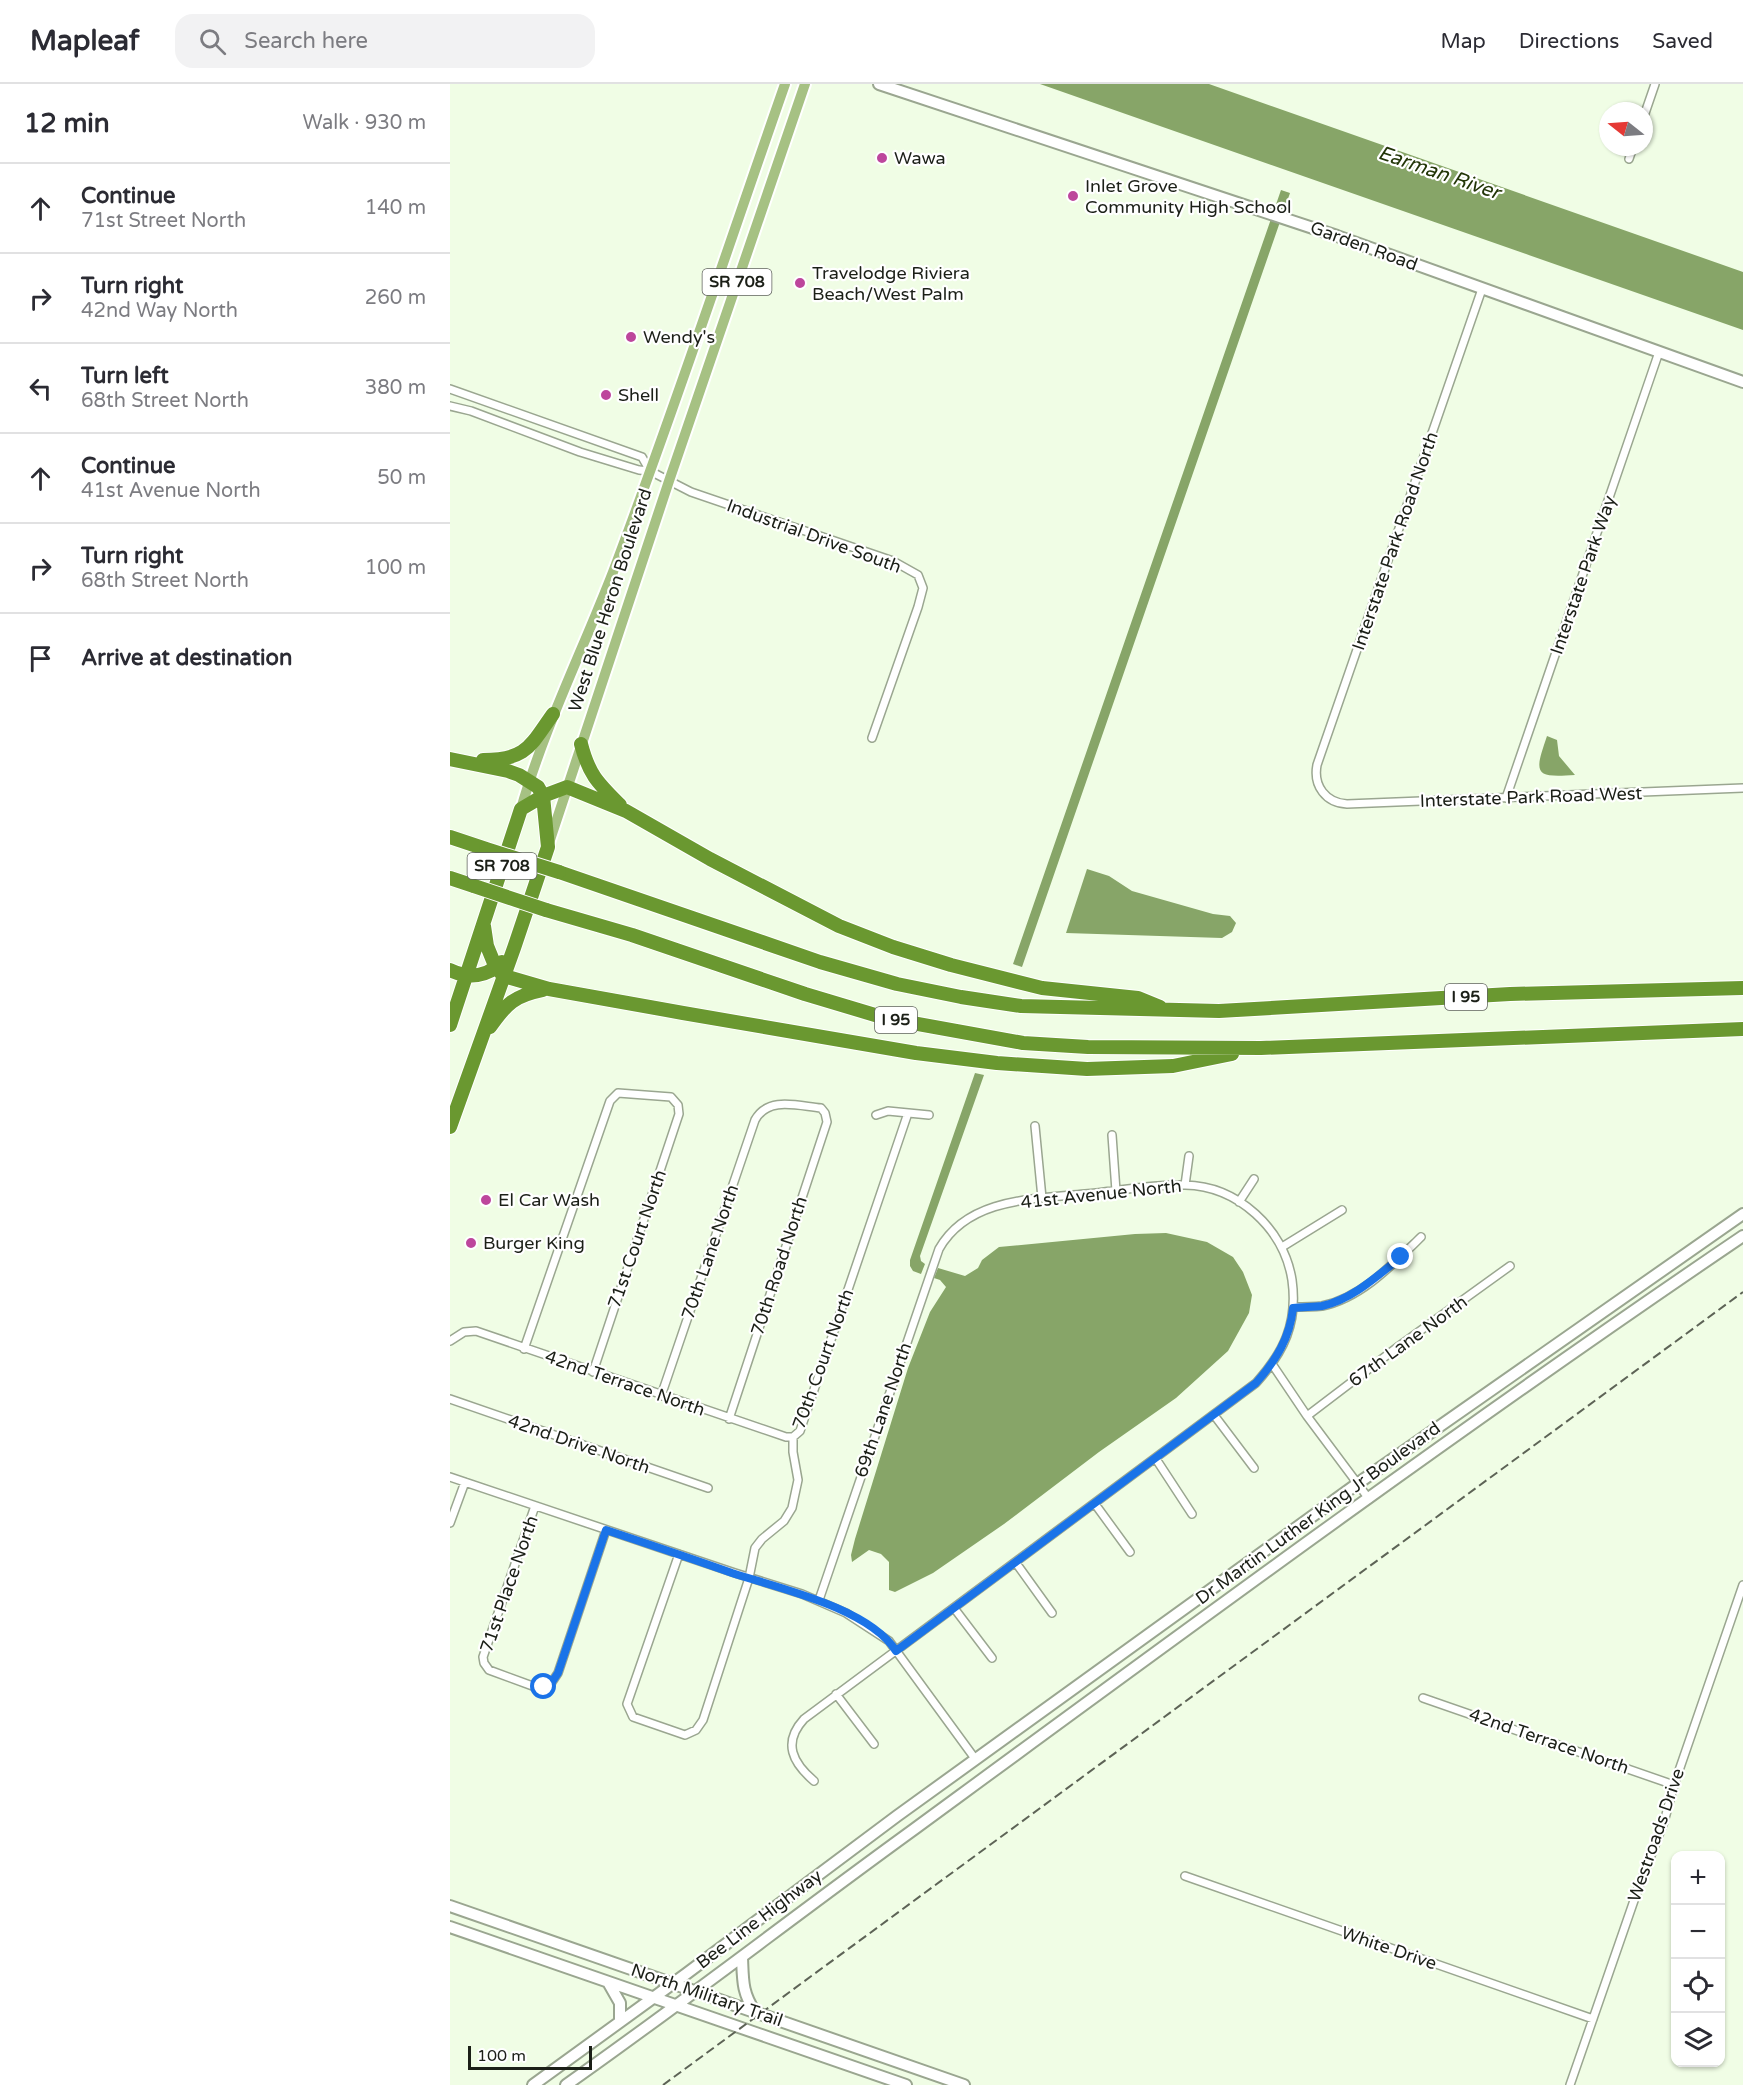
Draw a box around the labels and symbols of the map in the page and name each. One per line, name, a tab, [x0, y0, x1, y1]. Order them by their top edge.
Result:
north arrow	[1599, 102, 1653, 156]
water label: Earman River	[1375, 141, 1505, 206]
place label: Wawa	[894, 147, 946, 169]
marker: Wawa	[875, 151, 889, 165]
place label: Inlet Grove Community High School	[1085, 175, 1292, 218]
marker: Inlet Grove Community High School	[1066, 189, 1080, 203]
street label: Garden Road	[1307, 216, 1421, 276]
place label: Travelodge Riviera Beach/West Palm	[812, 262, 970, 305]
road number: SR 708	[702, 269, 772, 295]
marker: Travelodge Riviera Beach/West Palm	[793, 276, 807, 290]
place label: Wendy's	[643, 326, 715, 348]
marker: Wendy's	[624, 330, 638, 344]
place label: Shell	[618, 384, 659, 406]
marker: Shell	[599, 388, 613, 402]
street label: Interstate Park Road North	[1347, 429, 1443, 653]
street label: West Blue Heron Boulevard	[563, 486, 657, 714]
street label: Interstate Park Way	[1545, 492, 1621, 657]
street label: Industrial Drive South	[724, 494, 904, 578]
street label: Interstate Park Road West	[1419, 782, 1643, 812]
road number: SR 708	[467, 853, 536, 879]
road number: I 95	[1445, 984, 1487, 1010]
road number: I 95	[875, 1007, 917, 1033]
street label: 71st Court North	[603, 1167, 671, 1311]
street label: 41st Avenue North	[1019, 1175, 1183, 1213]
street label: 70th Lane North	[677, 1182, 743, 1322]
place label: El Car Wash	[498, 1189, 600, 1211]
marker: El Car Wash	[479, 1193, 493, 1207]
street label: 70th Road North	[746, 1194, 812, 1338]
place label: Burger King	[483, 1232, 585, 1254]
marker: Burger King	[464, 1236, 478, 1250]
route end	[1387, 1243, 1413, 1269]
street label: 70th Court North	[787, 1286, 859, 1432]
street label: 67th Lane North	[1344, 1291, 1472, 1391]
street label: 69th Lane North	[850, 1340, 916, 1480]
street label: 42nd Terrace North	[542, 1345, 708, 1421]
street label: 42nd Drive North	[505, 1409, 653, 1479]
street label: Dr Martin Luther King Jr Boulevard	[1191, 1417, 1445, 1609]
street label: 71st Place North	[475, 1513, 543, 1655]
route start	[530, 1673, 556, 1699]
street label: 42nd Terrace North	[1466, 1703, 1632, 1779]
street label: Westroads Drive	[1623, 1765, 1689, 1905]
street label: Bee Line Highway	[692, 1864, 827, 1974]
street label: White Drive	[1338, 1921, 1440, 1975]
street label: North Military Trail	[628, 1959, 786, 2031]
scale bar	[468, 2043, 592, 2070]

